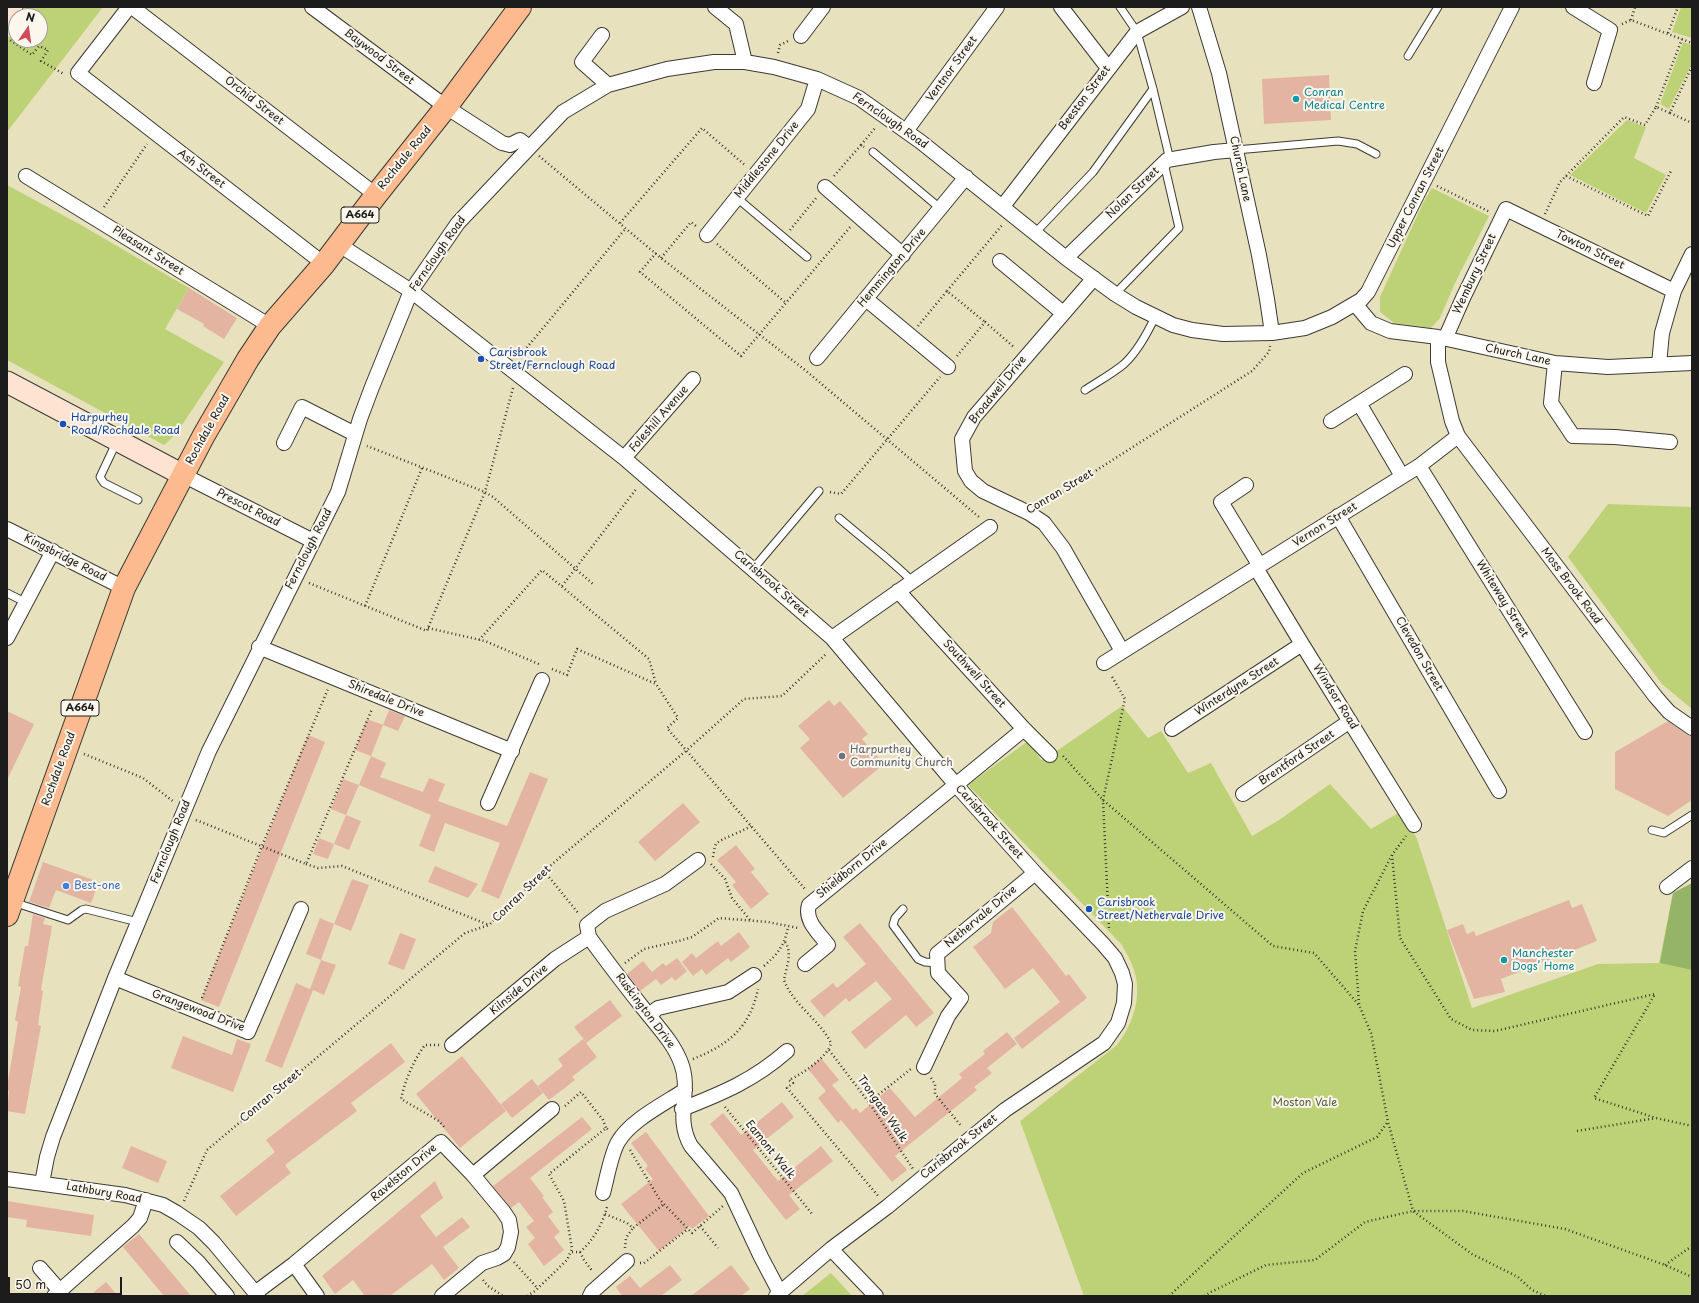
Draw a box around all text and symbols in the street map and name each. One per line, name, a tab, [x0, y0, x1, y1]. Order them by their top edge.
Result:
north arrow	[8, 8, 48, 48]
text: N	[24, 8, 37, 26]
street label: Baywood Street	[341, 26, 417, 88]
street label: Ventnor Street	[924, 34, 980, 104]
street label: Beeston Street	[1056, 63, 1114, 133]
street label: Orchid Street	[222, 74, 286, 128]
place label: Conran Medical Centre	[1304, 86, 1385, 112]
street label: Fernclough Road	[850, 90, 930, 152]
marker: Conran Medical Centre	[1291, 94, 1301, 104]
street label: Middlestone Drive	[732, 119, 802, 201]
street label: Rochdale Road	[375, 124, 435, 192]
street label: Church Lane	[1227, 135, 1253, 203]
street label: Upper Conran Street	[1385, 145, 1447, 251]
street label: Ash Street	[174, 147, 228, 191]
street label: Nolan Street	[1104, 164, 1162, 222]
road number: A664	[341, 207, 379, 223]
street label: Fernclough Road	[407, 214, 469, 294]
street label: Pleasant Street	[110, 224, 186, 278]
street label: Hemmington Drive	[855, 226, 929, 310]
street label: Towton Street	[1553, 228, 1627, 272]
street label: Wembury Street	[1451, 232, 1499, 316]
street label: Church Lane	[1484, 342, 1552, 368]
place label: Carisbrook Street/Fernclough Road	[489, 346, 615, 372]
street label: Broadwell Drive	[967, 353, 1029, 427]
marker: Carisbrook Street/Fernclough Road	[476, 354, 486, 364]
street label: Foleshill Avenue	[627, 383, 691, 455]
street label: Rochdale Road	[183, 393, 233, 467]
place label: Harpurhey Road/Rochdale Road	[71, 411, 180, 437]
marker: Harpurhey Road/Rochdale Road	[58, 419, 68, 429]
street label: Conran Street	[1024, 467, 1096, 517]
street label: Prescot Road	[214, 486, 282, 530]
street label: Vernon Street	[1290, 500, 1360, 550]
street label: Fernclough Road	[283, 506, 335, 592]
street label: Kingsbridge Road	[22, 532, 108, 584]
street label: Moss Brook Road	[1538, 545, 1604, 627]
street label: Carisbrook Street	[731, 548, 811, 620]
street label: Whiteway Street	[1473, 558, 1531, 640]
street label: Clevedon Street	[1392, 614, 1446, 694]
street label: Southwell Street	[940, 637, 1008, 711]
street label: Winterdyne Street	[1192, 655, 1282, 719]
street label: Windsor Road	[1310, 662, 1360, 732]
street label: Shiredale Drive	[346, 678, 426, 720]
road number: A664	[61, 700, 99, 716]
street label: Brentford Street	[1257, 728, 1337, 788]
street label: Rochdale Road	[39, 730, 79, 808]
place label: Harpurthey Community Church	[850, 743, 953, 769]
marker: Harpurthey Community Church	[837, 751, 847, 761]
street label: Carisbrook Street	[952, 782, 1026, 862]
street label: Fernclough Road	[148, 798, 194, 886]
street label: Shieldborn Drive	[814, 836, 890, 902]
street label: Conran Street	[490, 863, 554, 925]
place label: Best-one	[74, 879, 121, 893]
marker: Best-one	[61, 881, 71, 891]
street label: Nethervale Drive	[942, 883, 1020, 951]
place label: Carisbrook Street/Nethervale Drive	[1097, 896, 1224, 922]
marker: Carisbrook Street/Nethervale Drive	[1084, 904, 1094, 914]
place label: Manchester Dogs’ Home	[1512, 947, 1574, 973]
marker: Manchester Dogs’ Home	[1499, 955, 1509, 965]
street label: Kilnside Drive	[487, 962, 551, 1018]
street label: Ruskington Drive	[613, 971, 677, 1051]
street label: Grangewood Drive	[150, 987, 246, 1035]
street label: Conran Street	[238, 1067, 304, 1125]
street label: Trongate Walk	[854, 1073, 910, 1145]
park label: Moston Vale	[1273, 1096, 1337, 1110]
street label: Carisbrook Street	[918, 1112, 1000, 1182]
street label: Eamont Walk	[742, 1118, 798, 1182]
street label: Ravelston Drive	[368, 1142, 440, 1204]
street label: Lathbury Road	[65, 1180, 143, 1206]
scale bar	[10, 1269, 124, 1295]
text: 50 m	[15, 1275, 46, 1293]

